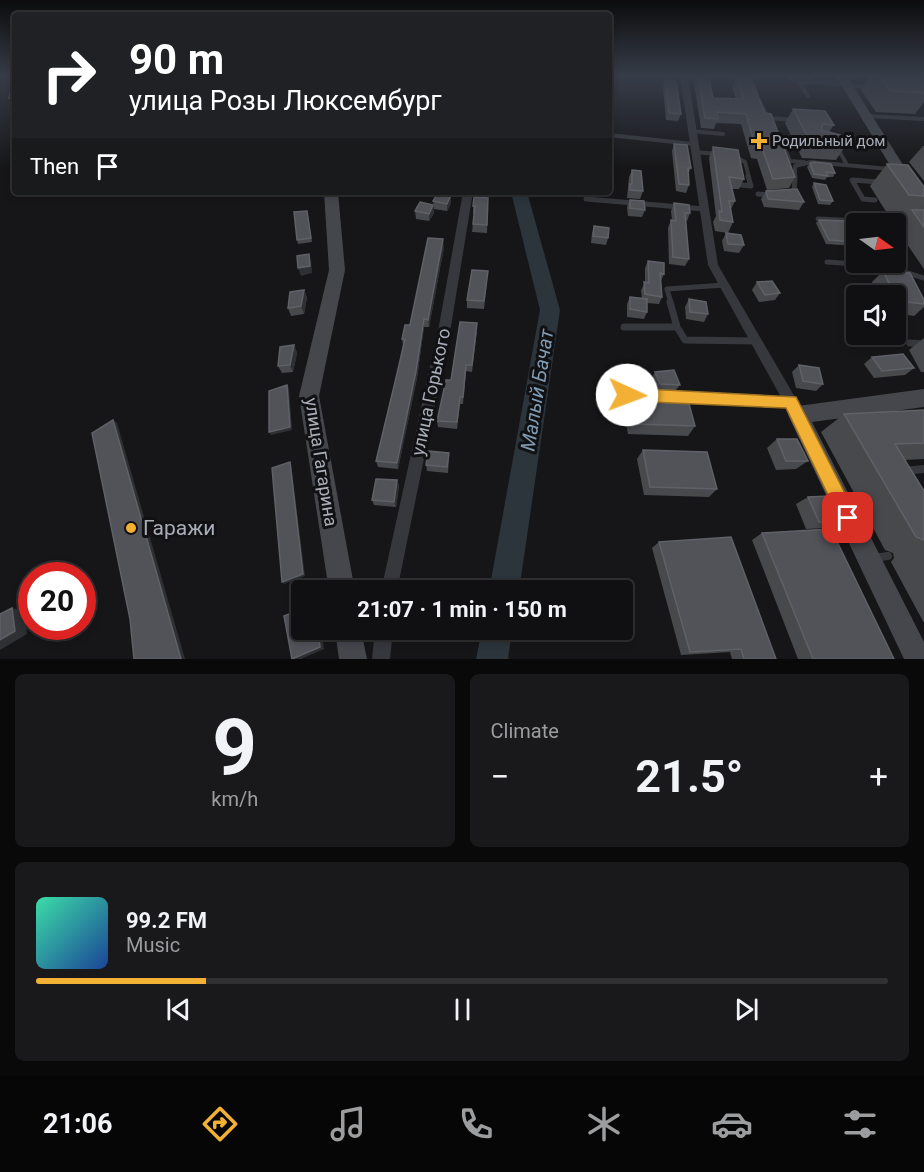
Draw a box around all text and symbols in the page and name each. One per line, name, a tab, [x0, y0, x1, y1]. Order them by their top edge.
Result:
text: 90 m	[129, 35, 224, 84]
icon: right	[30, 36, 108, 114]
text: улица Розы Люксембург	[129, 85, 442, 117]
marker: Родильный дом	[750, 132, 768, 150]
place label: Родильный дом	[772, 132, 885, 150]
icon: arrive	[91, 150, 124, 183]
text: Then	[30, 154, 79, 179]
north arrow	[846, 213, 906, 273]
map controls	[846, 213, 906, 345]
button: sound	[846, 285, 906, 345]
street label: улица Горького	[407, 326, 454, 458]
water label: Малый Бачат	[516, 327, 559, 453]
position arrow	[595, 363, 659, 427]
street label: улица Гагарина	[301, 396, 342, 528]
pin	[822, 492, 873, 543]
icon: arrive	[831, 501, 864, 534]
place label: Гаражи	[143, 516, 215, 540]
marker: Гаражи	[124, 521, 138, 535]
speed limit sign: 20	[18, 562, 96, 640]
text: 21:07 · 1 min · 150 m	[357, 597, 567, 622]
text: 9	[212, 702, 257, 793]
text: Climate	[491, 719, 559, 743]
text: 21.5°	[635, 750, 743, 803]
text: −	[491, 757, 509, 796]
text: +	[869, 757, 888, 796]
text: km/h	[211, 787, 258, 811]
text: 99.2 FM	[126, 908, 207, 933]
text: Music	[126, 933, 180, 957]
icon: previous	[162, 993, 195, 1026]
icon: pause	[446, 993, 479, 1026]
icon: next	[730, 993, 763, 1026]
icon: directions	[199, 1103, 241, 1145]
icon: music	[327, 1103, 369, 1145]
icon: phone	[455, 1103, 497, 1145]
icon: climate	[583, 1103, 625, 1145]
icon: car	[711, 1103, 753, 1145]
icon: filters	[839, 1103, 881, 1145]
text: 21:06	[43, 1108, 113, 1140]

